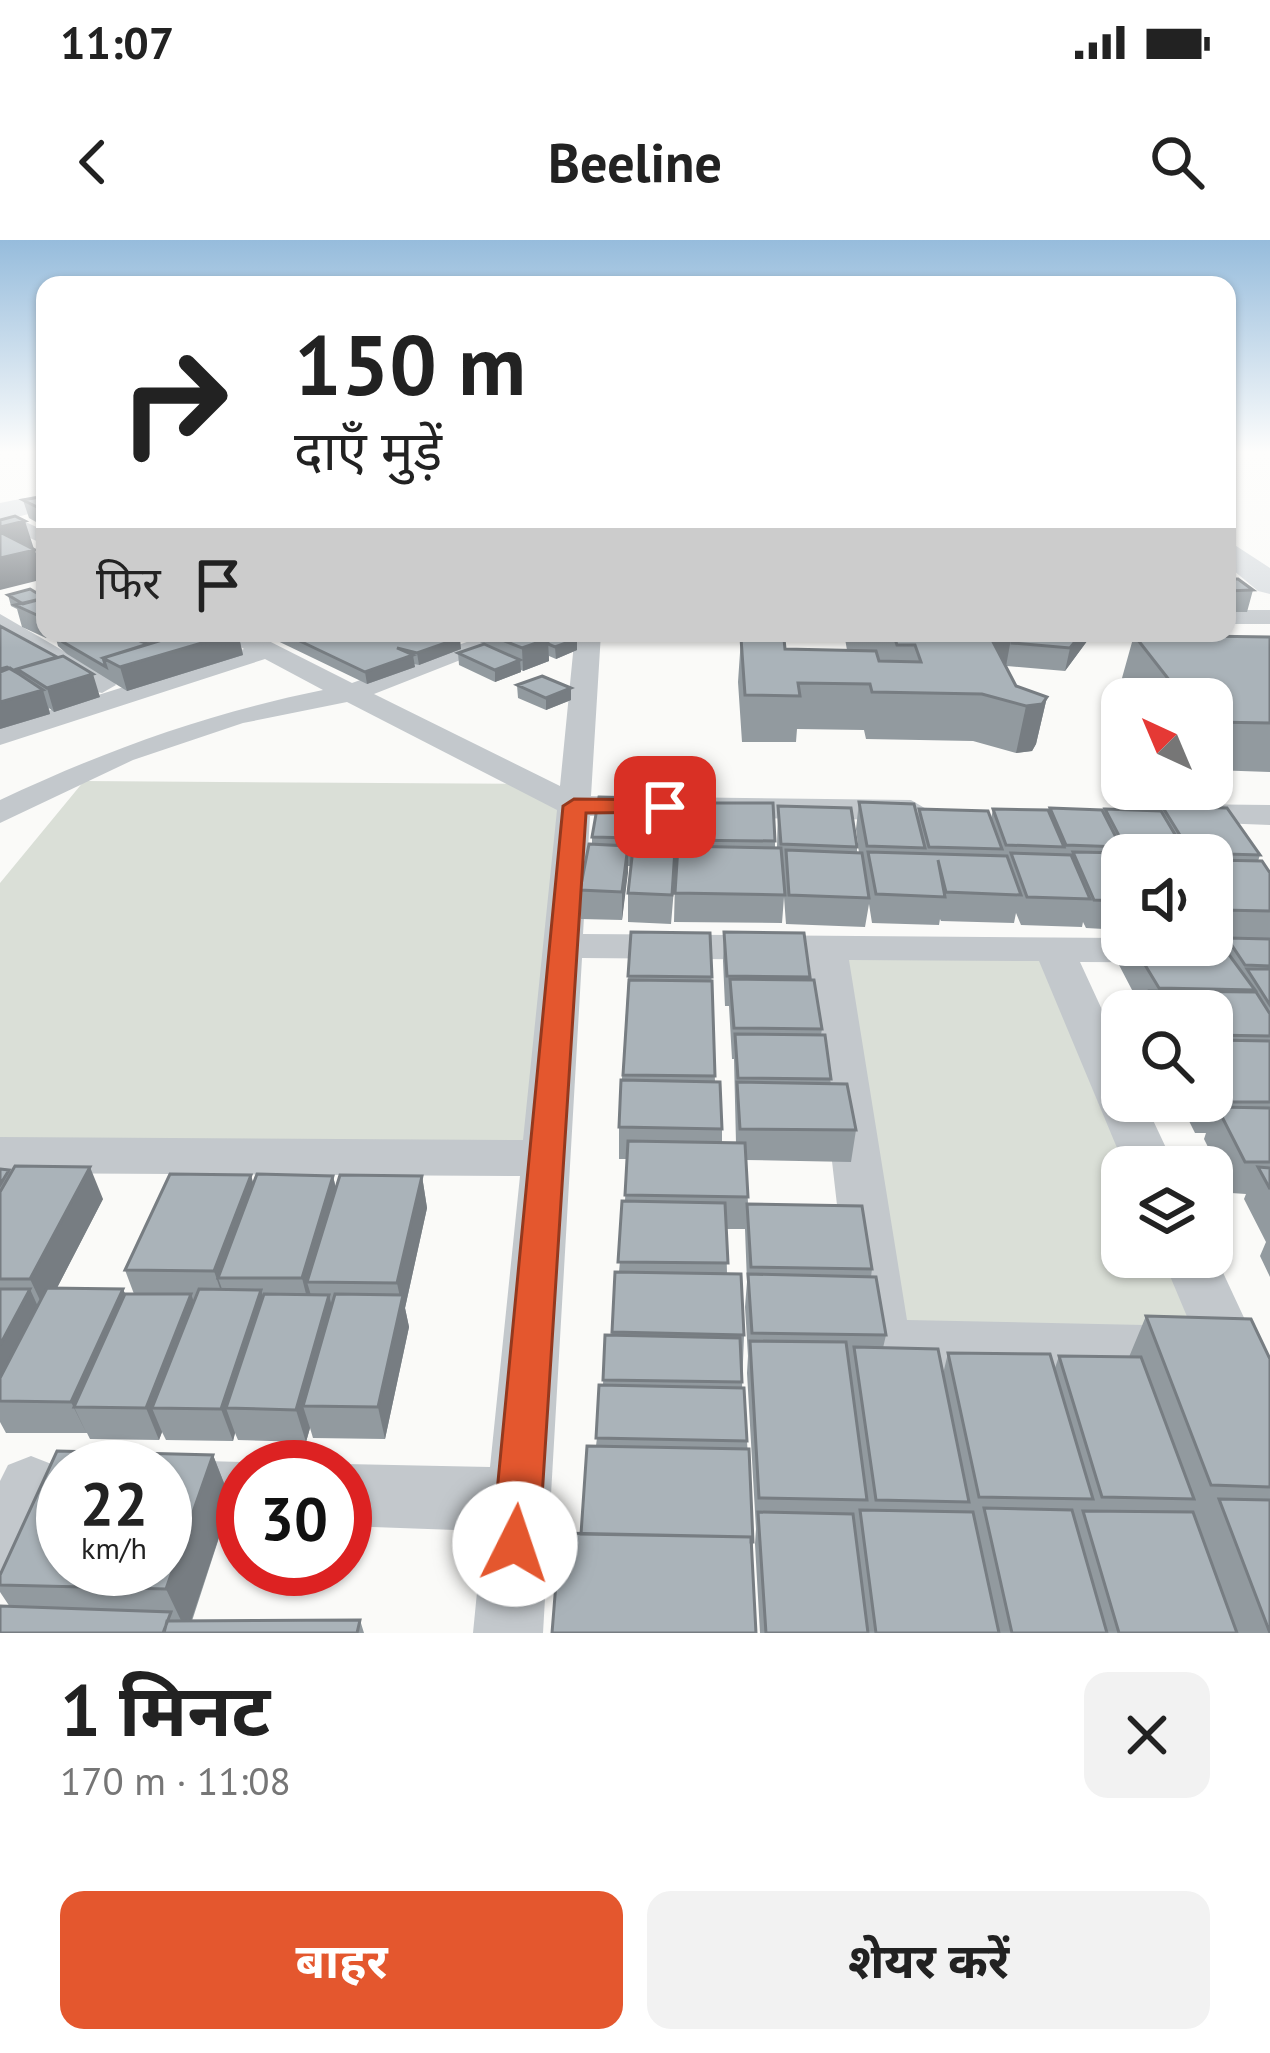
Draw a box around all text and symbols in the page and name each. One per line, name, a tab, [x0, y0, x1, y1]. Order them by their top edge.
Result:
text: 11:07	[60, 13, 174, 71]
text: Beeline	[548, 127, 722, 197]
icon: back	[60, 129, 126, 195]
icon: search	[1144, 129, 1210, 195]
text: 150 m	[294, 309, 526, 418]
icon: right	[96, 324, 252, 480]
text: दाएँ मुड़ें	[294, 415, 442, 485]
icon: arrive	[185, 552, 251, 618]
text: फिर	[96, 553, 161, 611]
north arrow	[1101, 678, 1233, 810]
map controls	[1101, 678, 1233, 1278]
pin	[614, 756, 716, 858]
icon: arrive	[632, 774, 698, 840]
button: sound	[1101, 834, 1233, 966]
button: search	[1101, 990, 1233, 1122]
button: layers	[1101, 1146, 1233, 1278]
speed limit sign: 30	[216, 1440, 372, 1596]
text: 22	[80, 1464, 148, 1542]
position arrow	[452, 1481, 578, 1607]
text: km/h	[81, 1528, 147, 1567]
text: 1 मिनट	[60, 1663, 270, 1756]
button: close	[1084, 1672, 1210, 1798]
text: 170 m · 11:08	[60, 1755, 291, 1806]
button: बाहर	[60, 1891, 623, 2029]
button: शेयर करें	[647, 1891, 1210, 2029]

